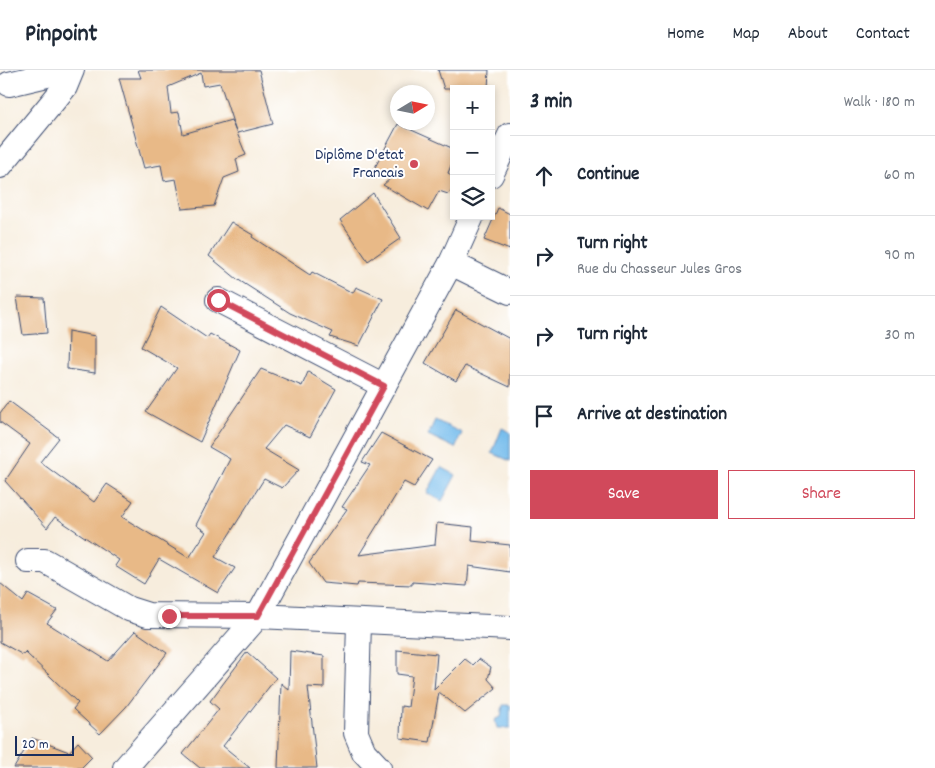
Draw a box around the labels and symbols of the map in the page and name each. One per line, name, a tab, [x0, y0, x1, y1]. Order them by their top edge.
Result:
north arrow	[390, 85, 435, 130]
place label: Diplôme D'etat Francais	[315, 144, 404, 185]
marker: Diplôme D'etat Francais	[408, 158, 420, 170]
route start	[207, 289, 230, 312]
route end	[158, 605, 181, 628]
scale bar	[15, 733, 74, 756]

